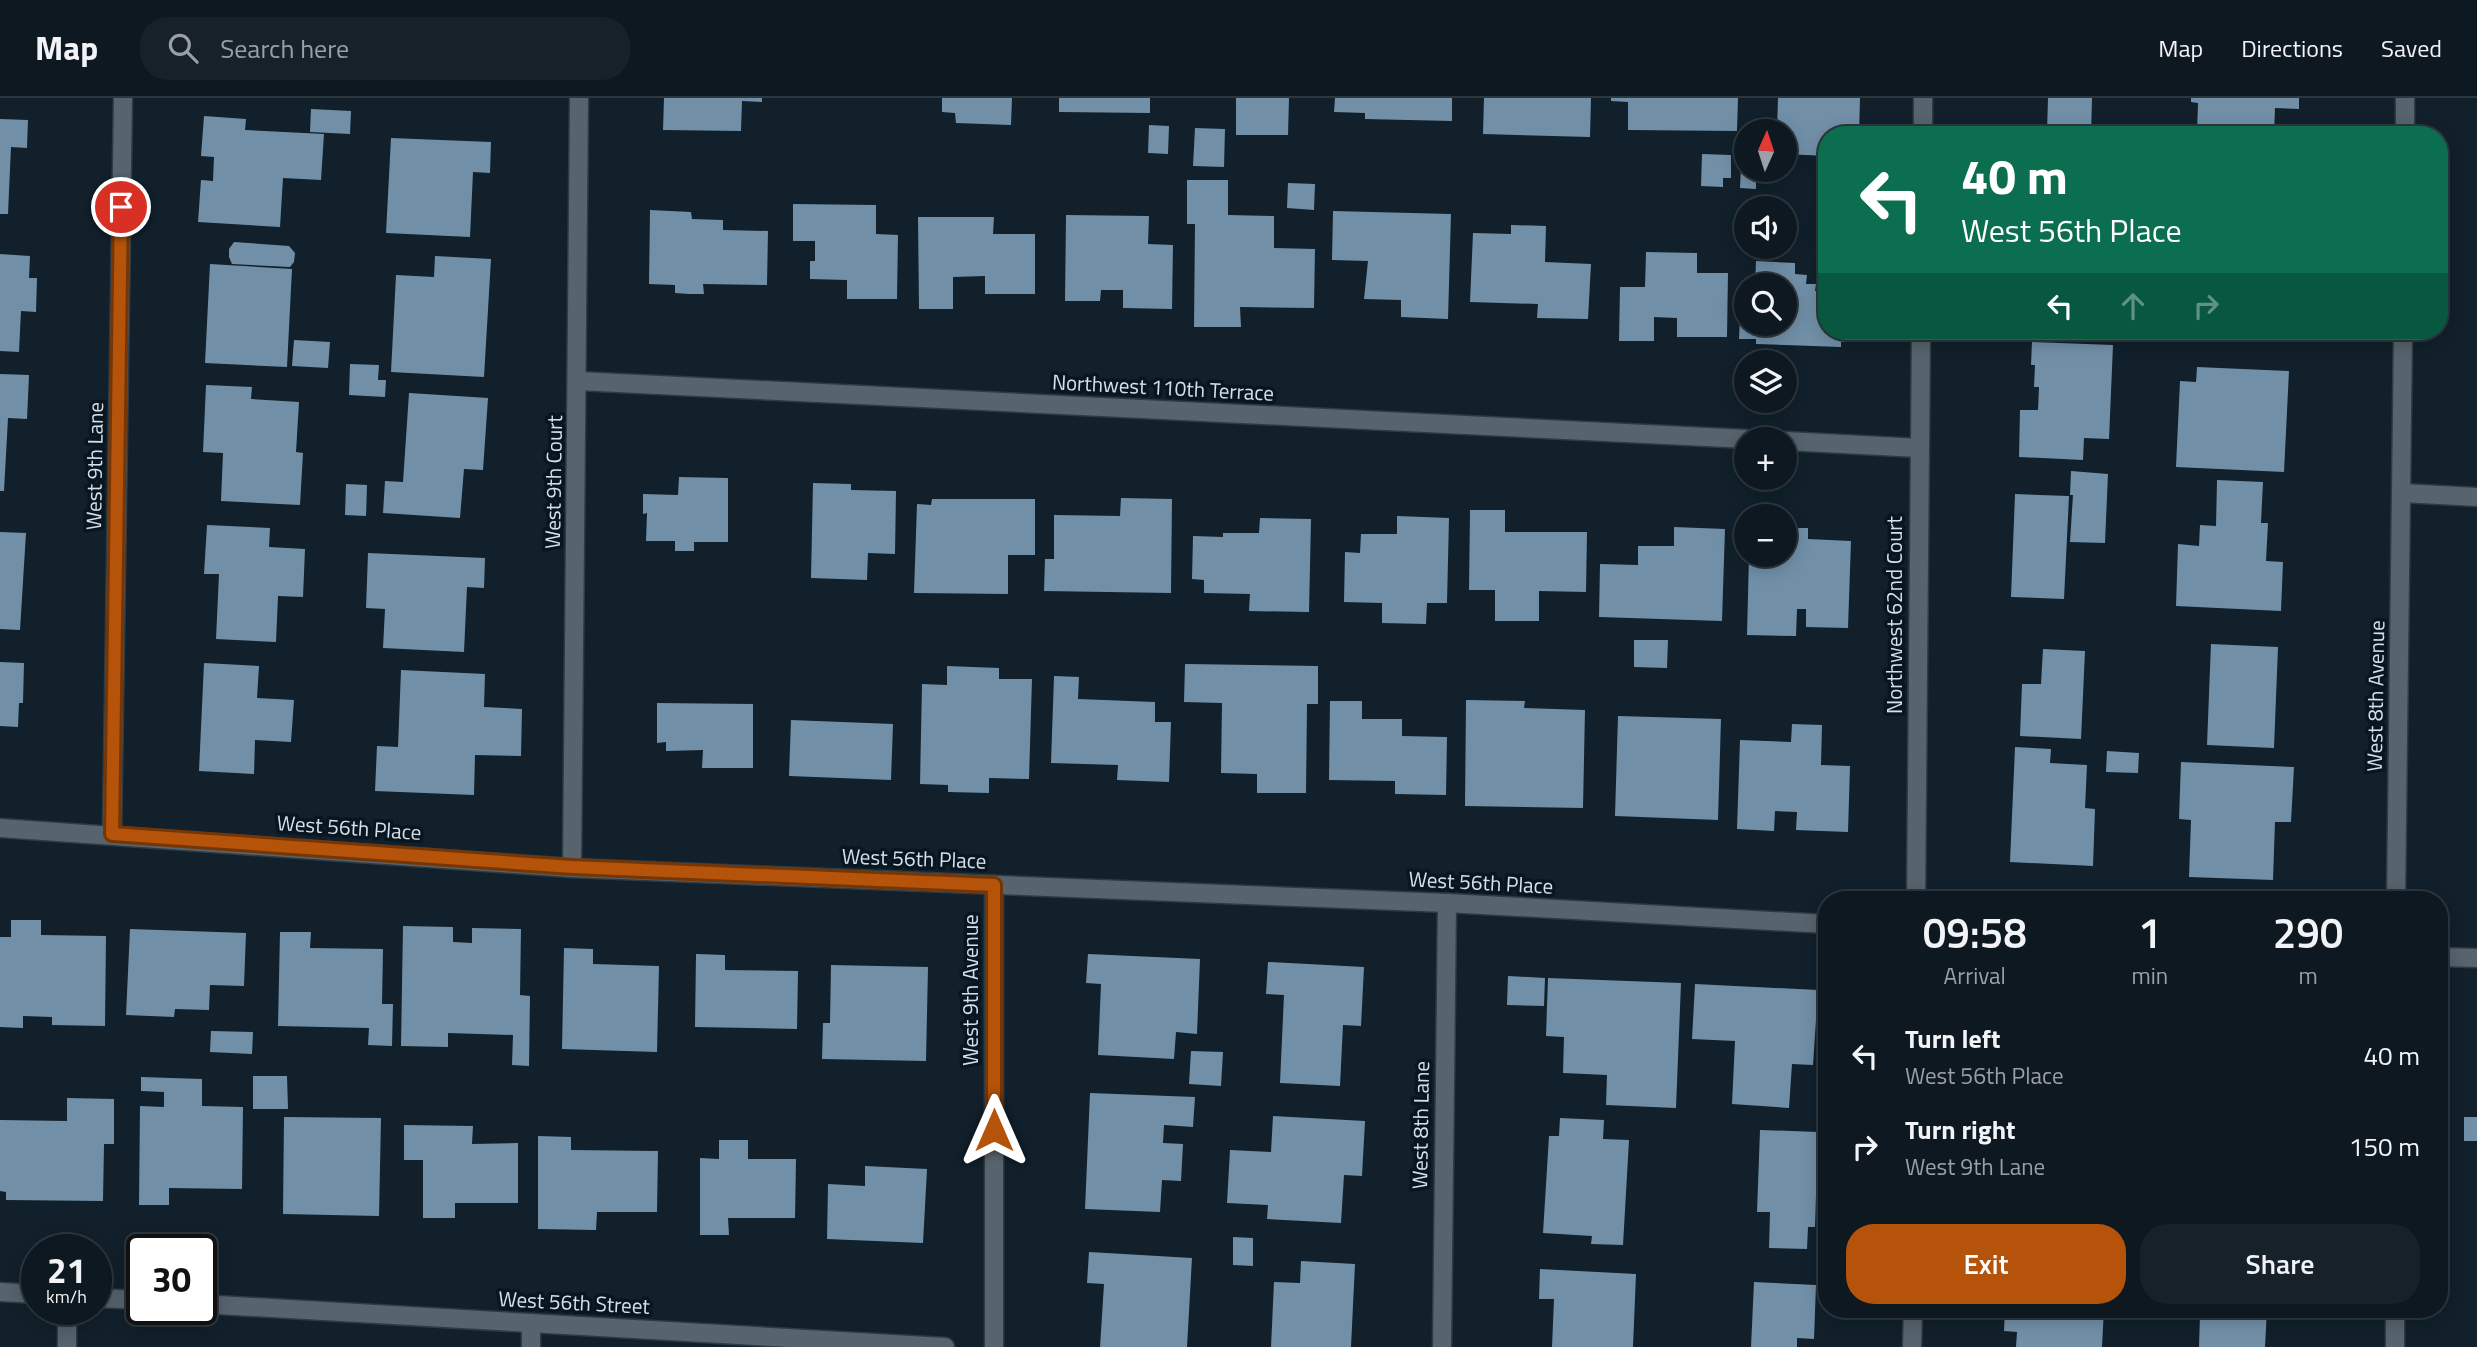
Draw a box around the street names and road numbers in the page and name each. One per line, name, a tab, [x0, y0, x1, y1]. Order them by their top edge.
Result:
street label: Northwest 110th Terrace	[1051, 365, 1275, 409]
street label: West 9th Lane	[77, 402, 111, 530]
street label: West 9th Court	[536, 414, 570, 549]
street label: Northwest 62nd Court	[1878, 515, 1910, 714]
street label: West 8th Avenue	[2358, 620, 2392, 772]
street label: West 56th Place	[276, 806, 422, 848]
street label: West 56th Place	[841, 839, 987, 877]
street label: West 56th Place	[1408, 862, 1554, 902]
street label: West 9th Avenue	[954, 914, 986, 1066]
street label: West 8th Lane	[1403, 1061, 1437, 1189]
street label: West 56th Street	[498, 1282, 651, 1322]

